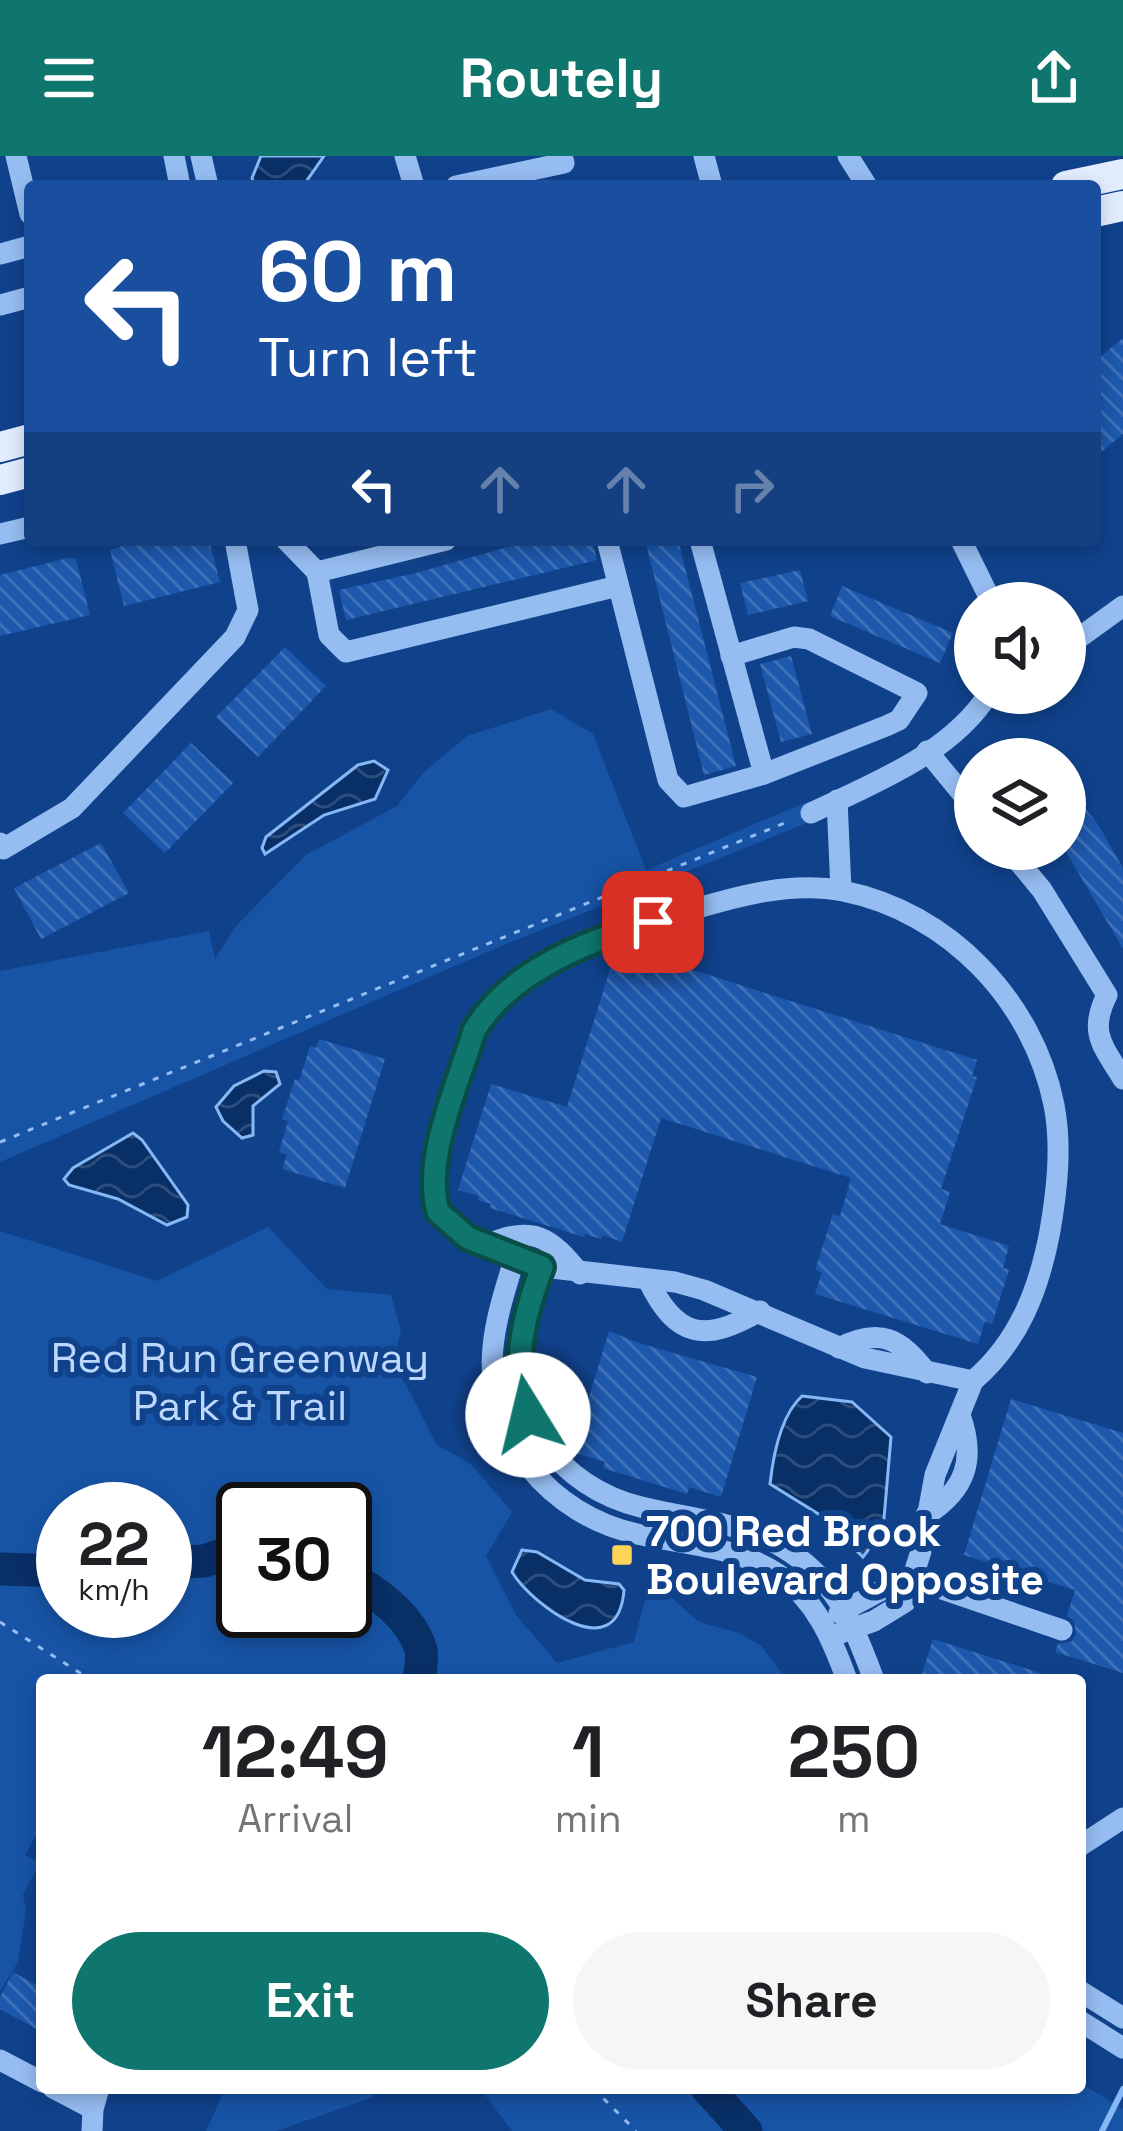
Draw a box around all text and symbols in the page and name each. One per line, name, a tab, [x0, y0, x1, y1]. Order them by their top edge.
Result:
text: Routely	[460, 44, 663, 113]
icon: menu	[36, 45, 102, 111]
icon: share	[1021, 45, 1087, 111]
text: 60 m	[258, 218, 457, 326]
icon: left	[60, 228, 216, 384]
text: Turn left	[258, 323, 478, 392]
icon: left	[341, 456, 407, 522]
icon: ahead	[467, 456, 533, 522]
icon: ahead	[593, 456, 659, 522]
icon: right	[719, 456, 785, 522]
map controls	[954, 582, 1086, 870]
button: sound	[954, 582, 1086, 714]
button: layers	[954, 738, 1086, 870]
pin	[602, 871, 704, 973]
icon: arrive	[620, 889, 686, 955]
park label: Red Run Greenway Park & Trail	[51, 1331, 429, 1432]
position arrow	[465, 1352, 591, 1478]
speed limit sign: 30	[216, 1482, 372, 1638]
place label: 700 Red Brook Boulevard Opposite	[646, 1505, 1044, 1606]
text: 22	[78, 1506, 150, 1583]
marker: 700 Red Brook Boulevard Opposite	[609, 1542, 635, 1568]
text: km/h	[78, 1570, 150, 1609]
text: 12:49	[202, 1706, 389, 1798]
text: 1	[572, 1706, 604, 1798]
text: 250	[788, 1706, 920, 1798]
text: Arrival	[237, 1794, 353, 1843]
text: min	[555, 1794, 622, 1843]
text: m	[837, 1794, 871, 1843]
button: Exit	[72, 1932, 549, 2070]
button: Share	[573, 1932, 1050, 2070]

